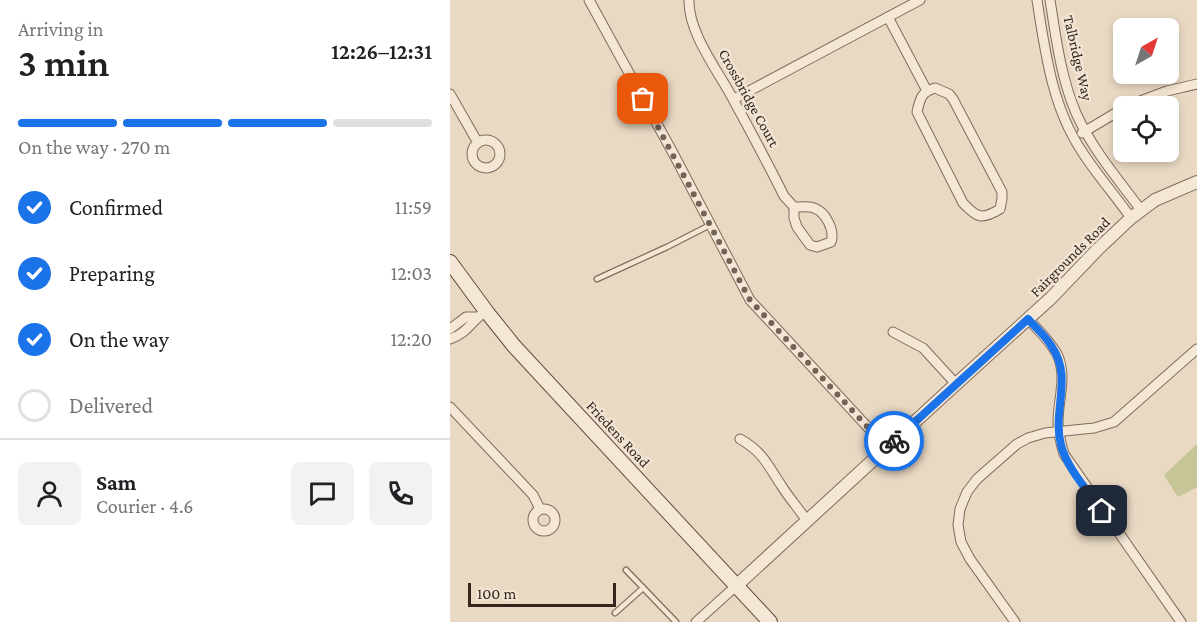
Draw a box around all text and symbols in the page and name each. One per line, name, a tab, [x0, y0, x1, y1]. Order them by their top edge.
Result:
street label: Talbridge Way	[1059, 14, 1096, 102]
text: Arriving in	[18, 18, 103, 40]
north arrow	[1113, 18, 1179, 84]
map controls	[1113, 18, 1179, 162]
text: 12:26–12:31	[331, 39, 432, 64]
text: 3 min	[18, 41, 109, 84]
street label: Crossbridge Court	[715, 46, 783, 151]
pin	[617, 73, 668, 124]
icon: bag	[626, 82, 659, 115]
button: locate	[1113, 96, 1179, 162]
text: On the way · 270 m	[18, 136, 170, 158]
icon: check	[18, 191, 51, 224]
text: Confirmed	[69, 195, 163, 220]
text: 11:59	[395, 196, 432, 218]
street label: Fairgrounds Road	[1027, 214, 1114, 301]
icon: check	[18, 257, 51, 290]
text: Preparing	[69, 261, 155, 286]
text: 12:03	[391, 262, 432, 284]
icon: check	[18, 323, 51, 356]
text: On the way	[69, 327, 169, 352]
text: 12:20	[390, 328, 432, 350]
text: Delivered	[69, 393, 153, 418]
street label: Friedens Road	[583, 398, 653, 471]
courier	[864, 411, 924, 471]
icon: bike	[878, 425, 911, 458]
button: person	[18, 462, 81, 525]
button: chat	[291, 462, 354, 525]
button: phone	[369, 462, 432, 525]
text: Sam	[96, 470, 136, 495]
pin	[1076, 485, 1127, 536]
icon: home	[1085, 494, 1118, 527]
text: Courier · 4.6	[96, 495, 194, 517]
scale bar	[468, 580, 616, 608]
text: 100 m	[477, 585, 516, 602]

